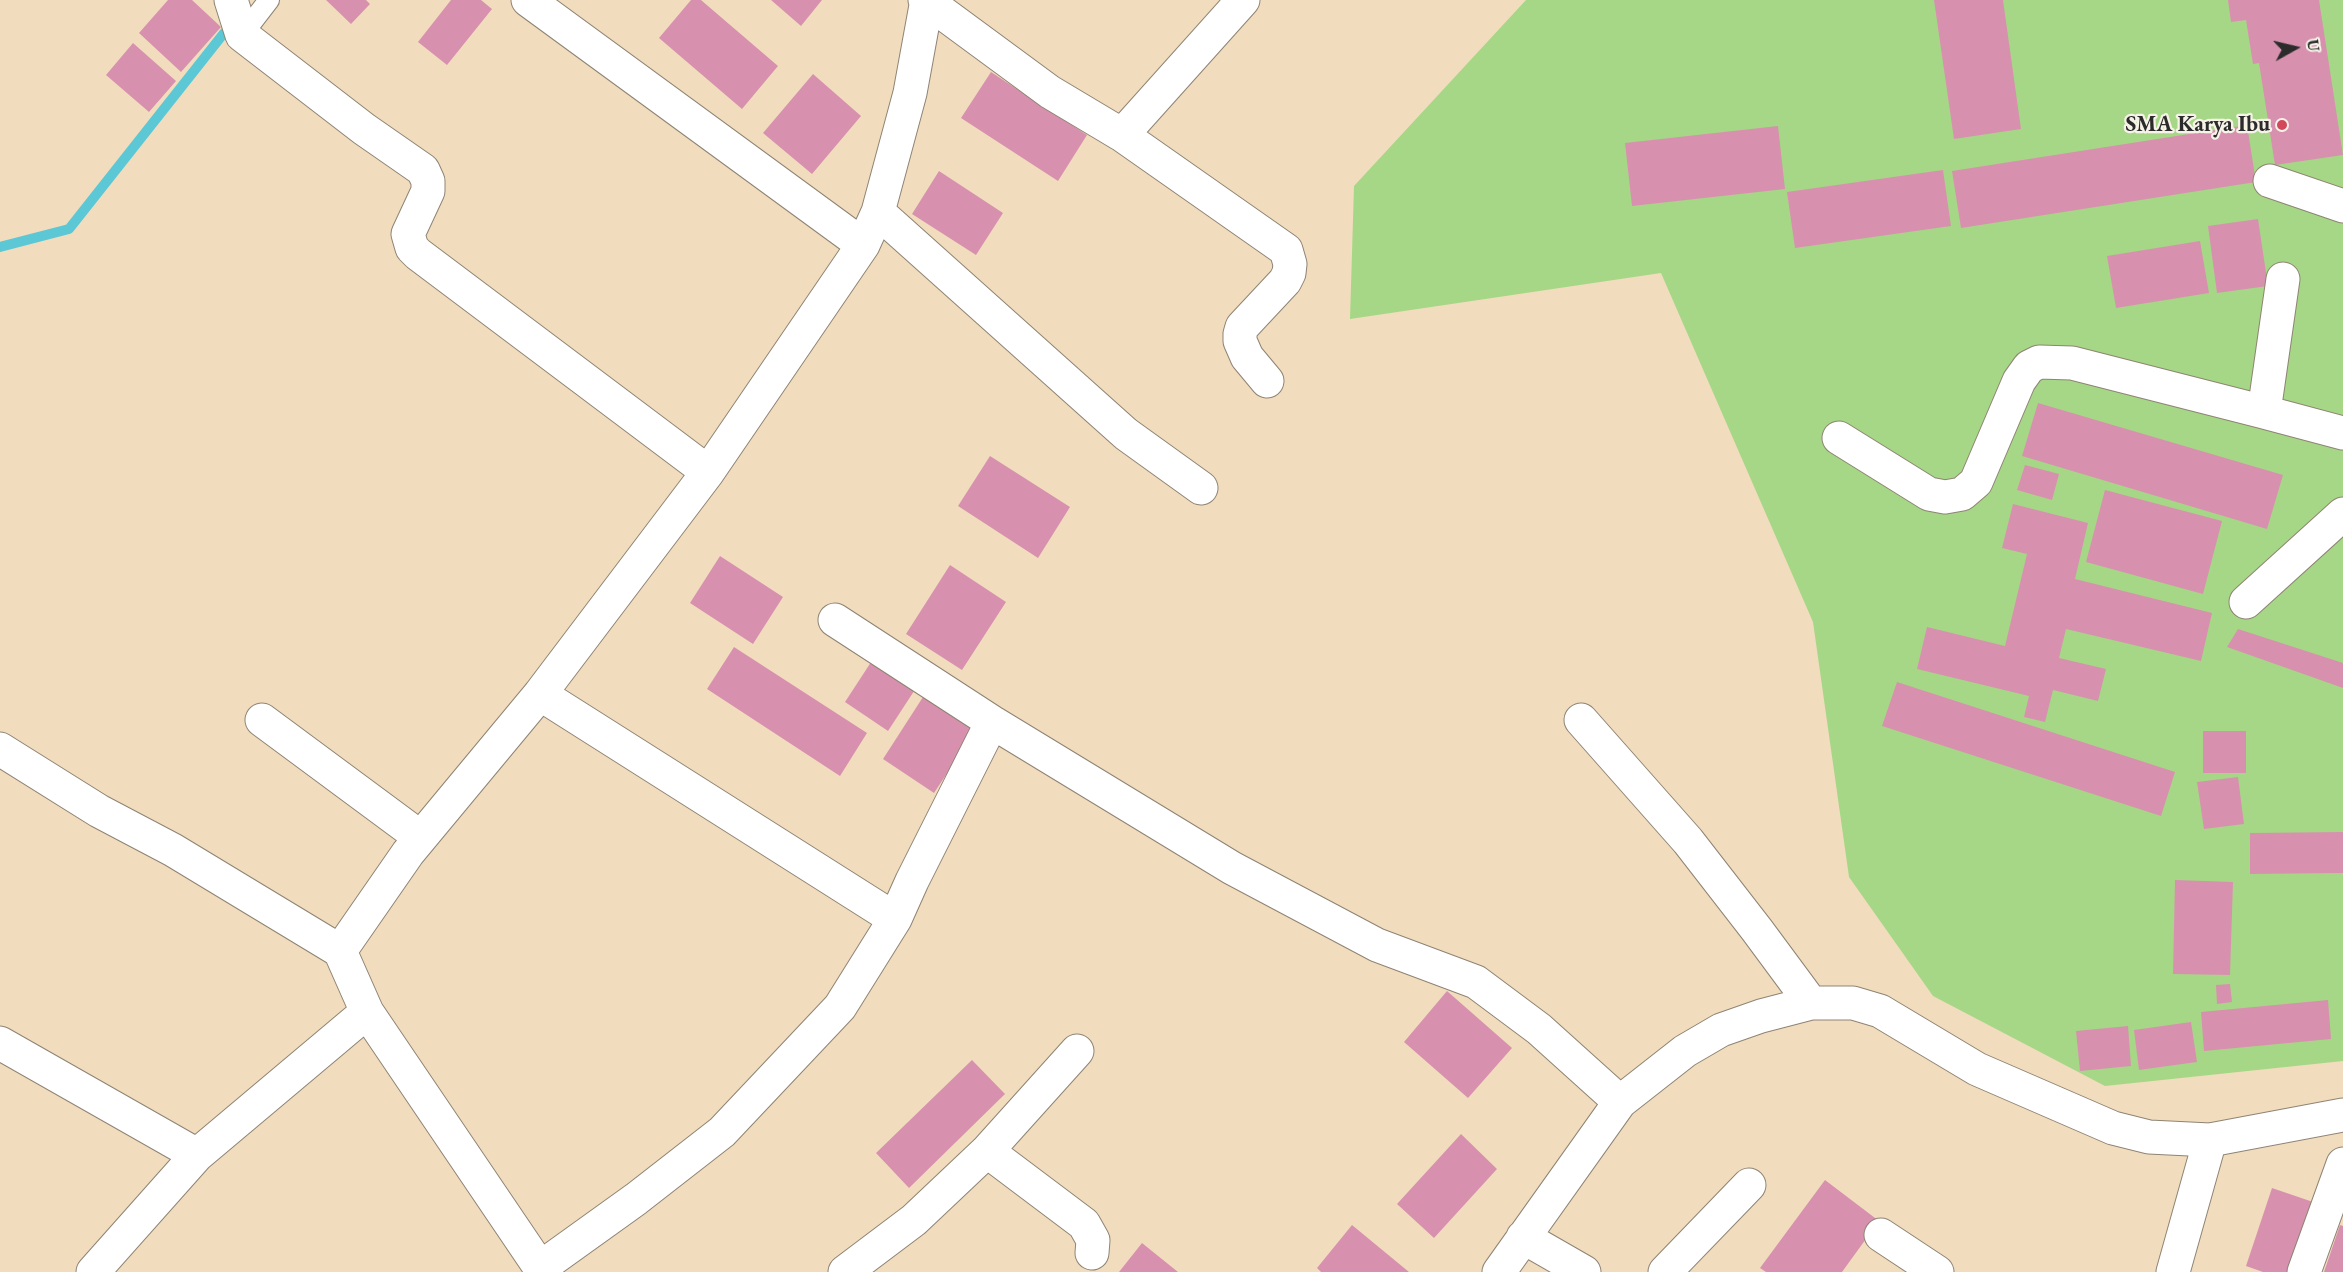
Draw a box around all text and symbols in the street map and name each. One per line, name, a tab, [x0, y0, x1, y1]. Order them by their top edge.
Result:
north arrow	[2265, 18, 2325, 78]
text: U	[2302, 38, 2325, 53]
place label: SMA Karya Ibu	[2125, 112, 2270, 138]
marker: SMA Karya Ibu	[2275, 118, 2289, 132]

